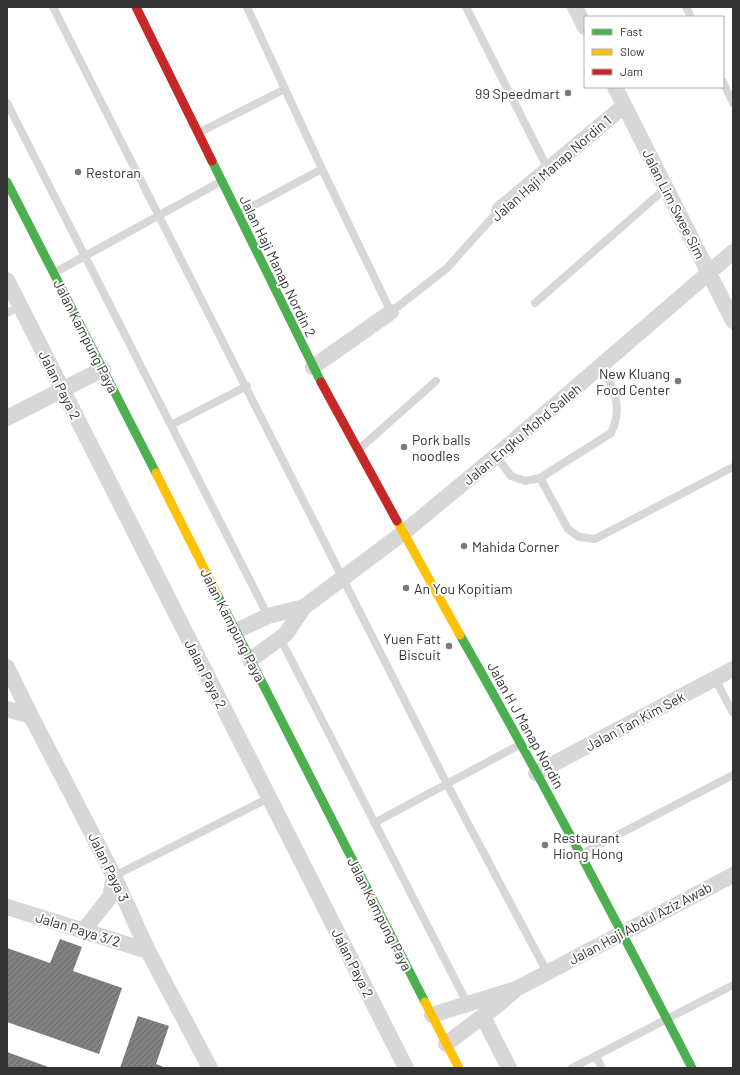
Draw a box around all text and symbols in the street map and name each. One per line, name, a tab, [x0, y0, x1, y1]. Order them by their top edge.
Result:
legend	[584, 16, 724, 88]
text: Fast	[620, 24, 643, 38]
text: Slow	[620, 44, 645, 58]
text: Jam	[620, 64, 643, 78]
place label: 99 Speedmart	[475, 85, 560, 102]
marker: 99 Speedmart	[563, 88, 573, 98]
street label: Jalan Haji Manap Nordin 1	[488, 111, 614, 225]
street label: Jalan Lim Swee Sim	[639, 146, 709, 262]
place label: Restoran	[86, 164, 141, 181]
marker: Restoran	[73, 167, 83, 177]
street label: Jalan Haji Manap Nordin 2	[236, 192, 320, 340]
street label: Jalan Kampung Paya	[50, 276, 122, 396]
street label: Jalan Paya 2	[35, 348, 85, 422]
place label: New Kluang Food Center	[596, 365, 670, 398]
marker: New Kluang Food Center	[673, 376, 683, 386]
street label: Jalan Engku Mohd Salleh	[459, 380, 585, 488]
place label: Pork balls noodles	[412, 431, 471, 464]
marker: Pork balls noodles	[399, 442, 409, 452]
place label: Mahida Corner	[472, 538, 559, 555]
marker: Mahida Corner	[459, 541, 469, 551]
street label: Jalan Kampung Paya	[197, 565, 269, 685]
place label: An You Kopitiam	[414, 580, 513, 597]
marker: An You Kopitiam	[401, 583, 411, 593]
place label: Yuen Fatt Biscuit	[383, 630, 441, 663]
street label: Jalan Paya 2	[181, 637, 231, 711]
marker: Yuen Fatt Biscuit	[444, 641, 454, 651]
street label: Jalan H J Manap Nordin	[484, 659, 568, 791]
street label: Jalan Tan Kim Sek	[582, 688, 688, 754]
place label: Restaurant Hiong Hong	[553, 829, 623, 862]
street label: Jalan Paya 3	[85, 830, 133, 904]
marker: Restaurant Hiong Hong	[540, 840, 550, 850]
street label: Jalan Kampung Paya	[344, 854, 416, 974]
street label: Jalan Haji Abdul Aziz Awab	[566, 878, 714, 968]
street label: Jalan Paya 3/2	[34, 908, 122, 950]
street label: Jalan Paya 2	[328, 926, 378, 1000]

